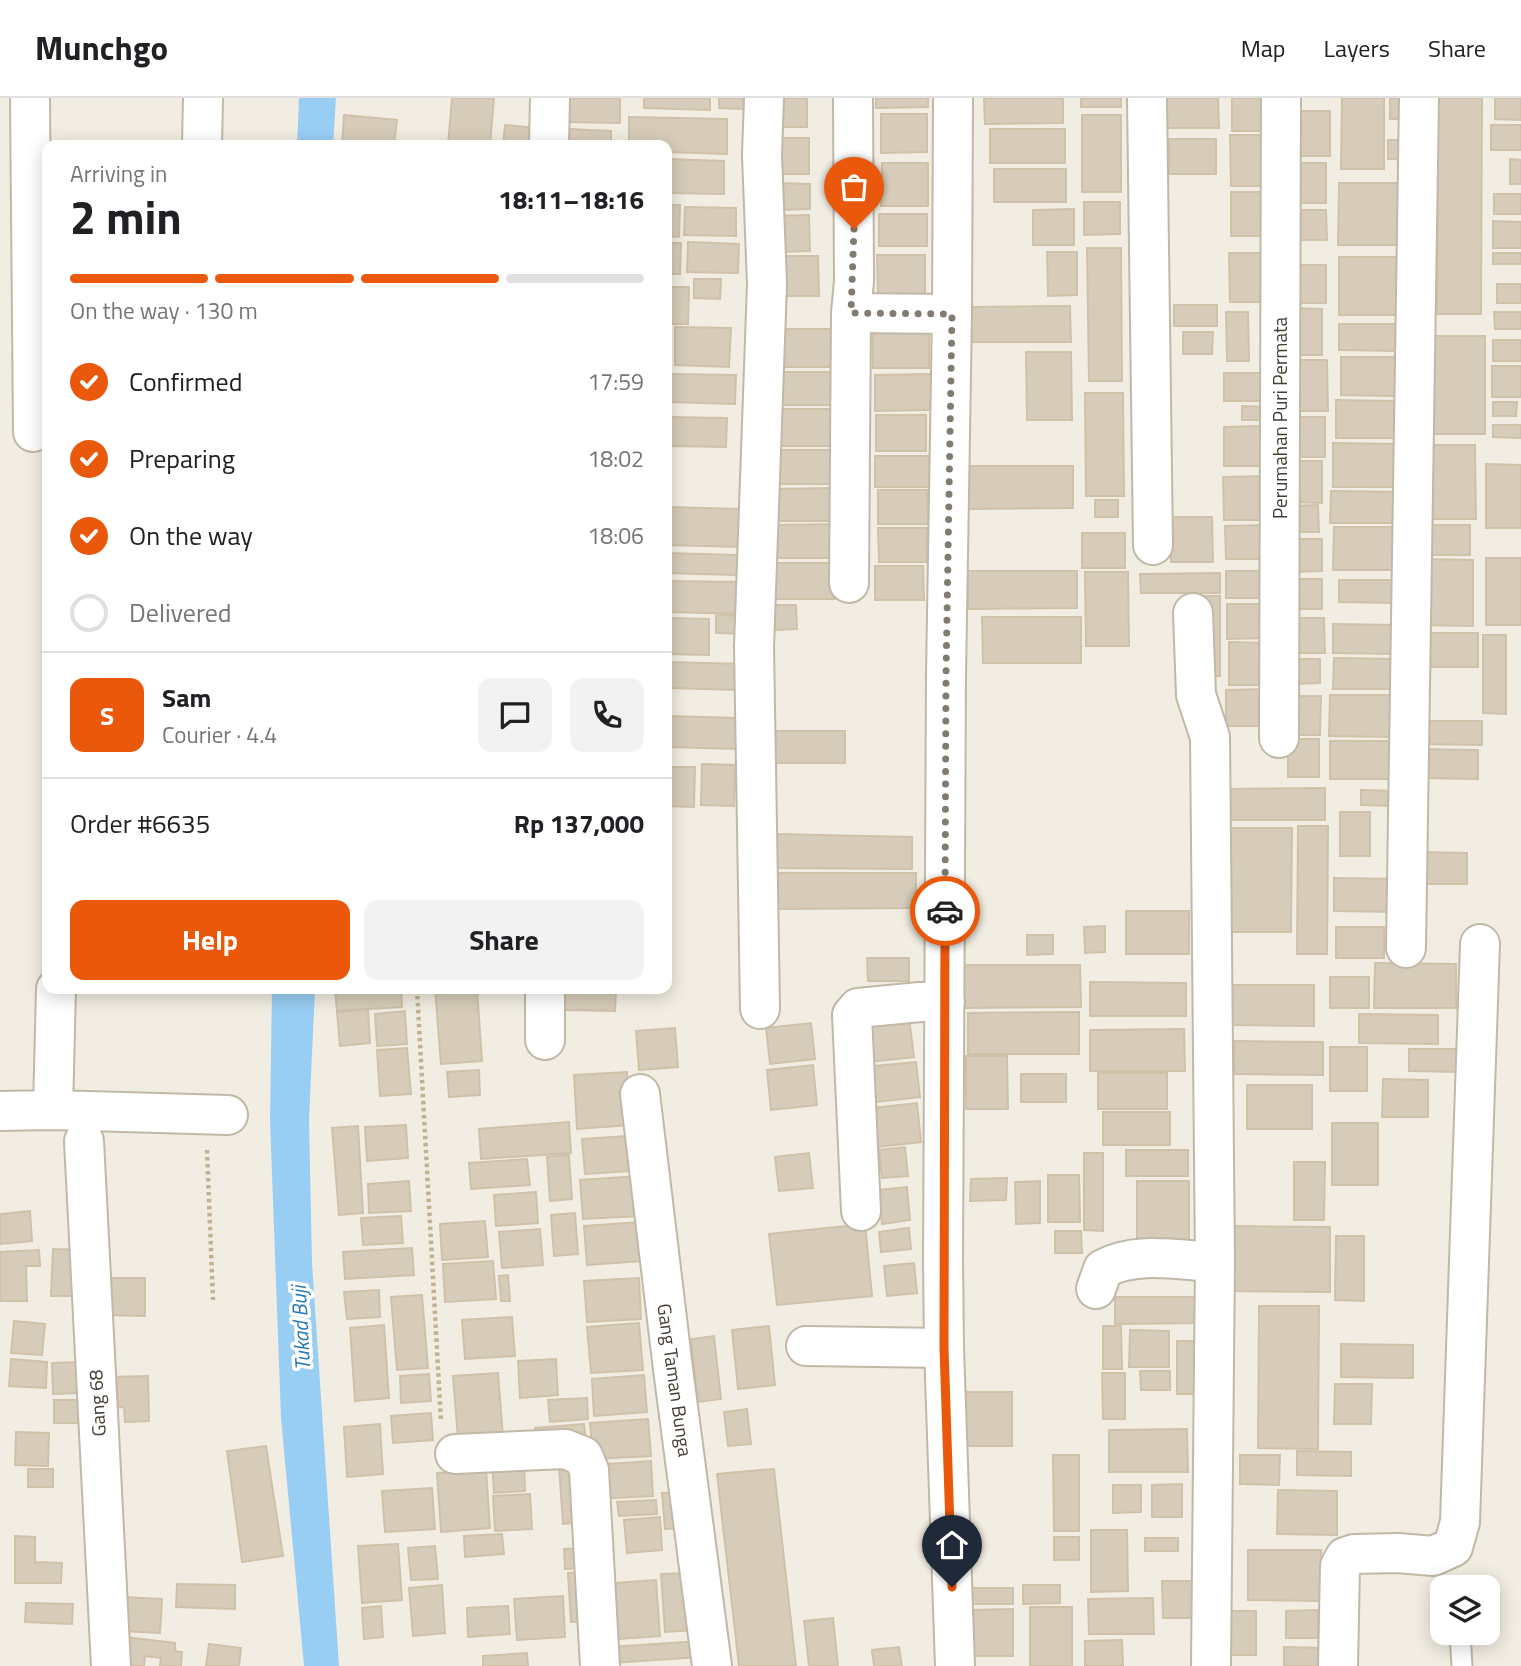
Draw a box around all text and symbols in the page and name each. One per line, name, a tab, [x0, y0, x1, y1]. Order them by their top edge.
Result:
text: Munchgo	[35, 23, 168, 73]
text: Map	[1241, 30, 1286, 66]
text: Layers	[1324, 30, 1390, 66]
text: Share	[1428, 30, 1486, 66]
text: Arriving in	[70, 156, 167, 191]
pin	[824, 157, 884, 229]
icon: bag	[835, 168, 873, 206]
text: 18:11–18:16	[498, 180, 644, 219]
text: 2 min	[70, 182, 182, 252]
text: On the way · 130 m	[70, 293, 258, 328]
street label: Perumahan Puri Permata	[1265, 316, 1294, 519]
text: Confirmed	[129, 362, 243, 401]
icon: check	[70, 363, 108, 401]
text: 17:59	[587, 364, 644, 399]
text: Preparing	[129, 439, 235, 478]
icon: check	[70, 440, 108, 478]
text: 18:02	[587, 441, 644, 476]
text: On the way	[129, 516, 253, 555]
icon: check	[70, 517, 108, 555]
text: 18:06	[587, 518, 644, 553]
text: Delivered	[129, 593, 232, 632]
text: Sam	[162, 678, 211, 717]
button: chat	[478, 678, 552, 752]
button: phone	[570, 678, 644, 752]
text: S	[100, 696, 114, 735]
text: Courier · 4.4	[162, 717, 277, 752]
text: Order #6635	[70, 804, 210, 843]
text: Rp 137,000	[514, 804, 644, 843]
courier	[910, 876, 980, 946]
icon: car	[926, 892, 964, 930]
button: Help	[70, 900, 350, 980]
button: Share	[364, 900, 644, 980]
water label: Tukad Buji	[282, 1282, 318, 1371]
street label: Gang Taman Bunga	[650, 1302, 701, 1459]
street label: Gang 68	[80, 1369, 113, 1437]
pin	[922, 1515, 982, 1587]
icon: home	[933, 1526, 971, 1564]
map controls	[1430, 1575, 1500, 1645]
button: layers	[1430, 1575, 1500, 1645]

